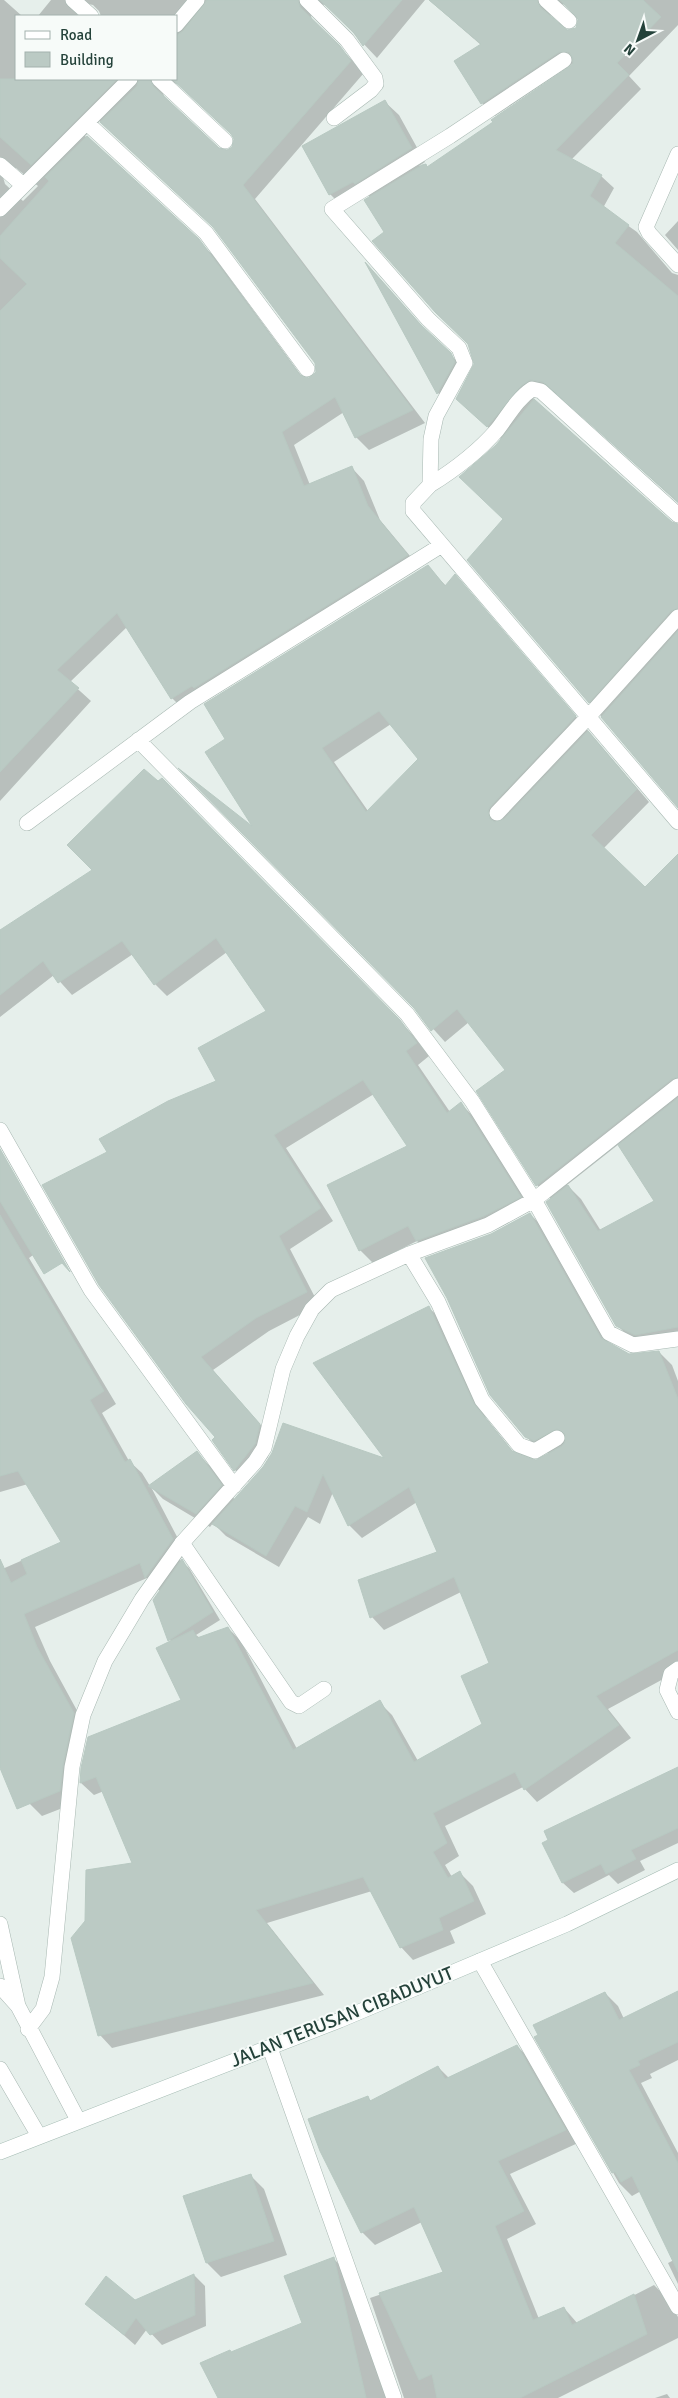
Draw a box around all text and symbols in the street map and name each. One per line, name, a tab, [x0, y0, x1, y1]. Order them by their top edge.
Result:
legend	[15, 15, 178, 80]
north arrow	[613, 15, 663, 65]
text: Road	[60, 26, 92, 44]
text: N	[621, 40, 639, 59]
text: Building	[60, 51, 114, 69]
street label: JALAN TERUSAN CIBADUYUT	[227, 1961, 458, 2073]

